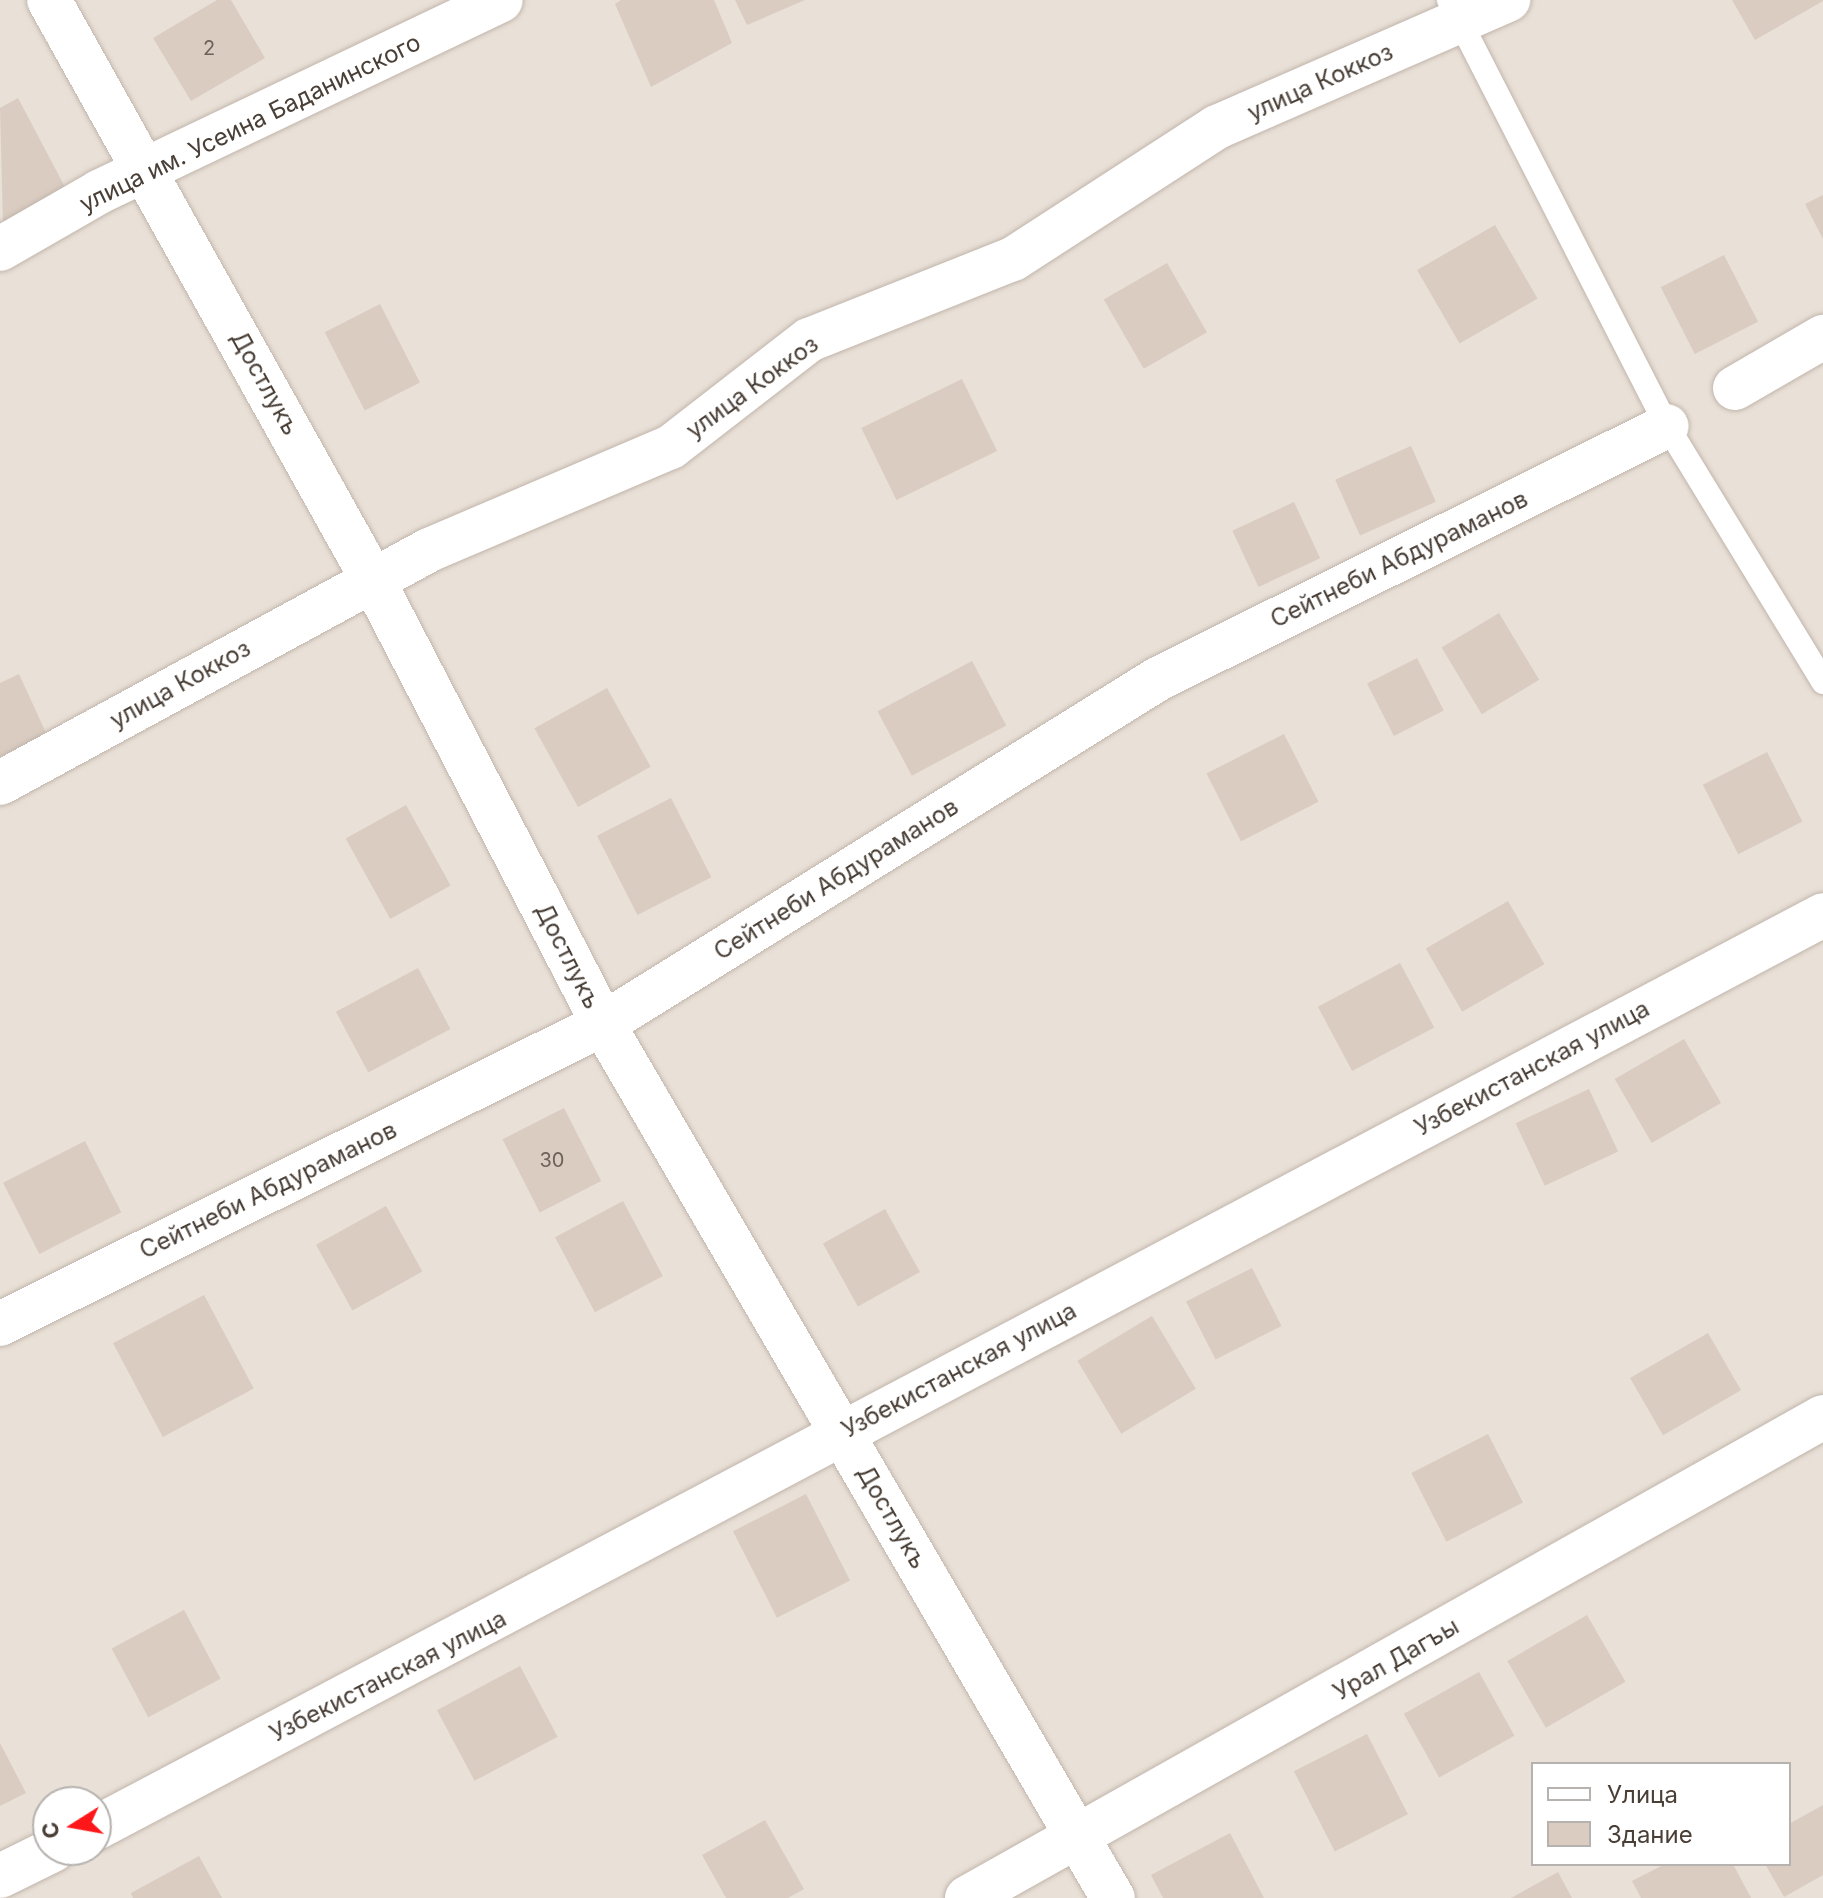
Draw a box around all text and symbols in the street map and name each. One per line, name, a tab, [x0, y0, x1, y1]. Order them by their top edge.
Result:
street label: улица им. Усеина Баданинского	[75, 28, 425, 218]
house number: 2	[203, 36, 215, 60]
street label: улица Коккоз	[1243, 37, 1397, 127]
street label: Достлукъ	[225, 326, 305, 440]
street label: улица Коккоз	[680, 329, 824, 445]
street label: Сейтнеби Абдураманов	[1266, 484, 1532, 634]
street label: улица Коккоз	[105, 634, 255, 734]
street label: Сейтнеби Абдураманов	[709, 792, 963, 966]
street label: Достлукъ	[529, 899, 607, 1013]
street label: Узбекистанская улица	[1410, 994, 1654, 1142]
street label: Сейтнеби Абдураманов	[135, 1115, 401, 1265]
house number: 30	[540, 1148, 564, 1172]
street label: Узбекистанская улица	[837, 1296, 1081, 1444]
street label: Достлукъ	[851, 1460, 933, 1574]
street label: Узбекистанская улица	[265, 1604, 511, 1748]
street label: Урал Дагъы	[1328, 1611, 1464, 1707]
legend	[1531, 1762, 1791, 1866]
text: Улица	[1607, 1780, 1678, 1809]
north arrow	[32, 1786, 112, 1866]
text: С	[36, 1820, 65, 1841]
text: Здание	[1607, 1820, 1693, 1849]

